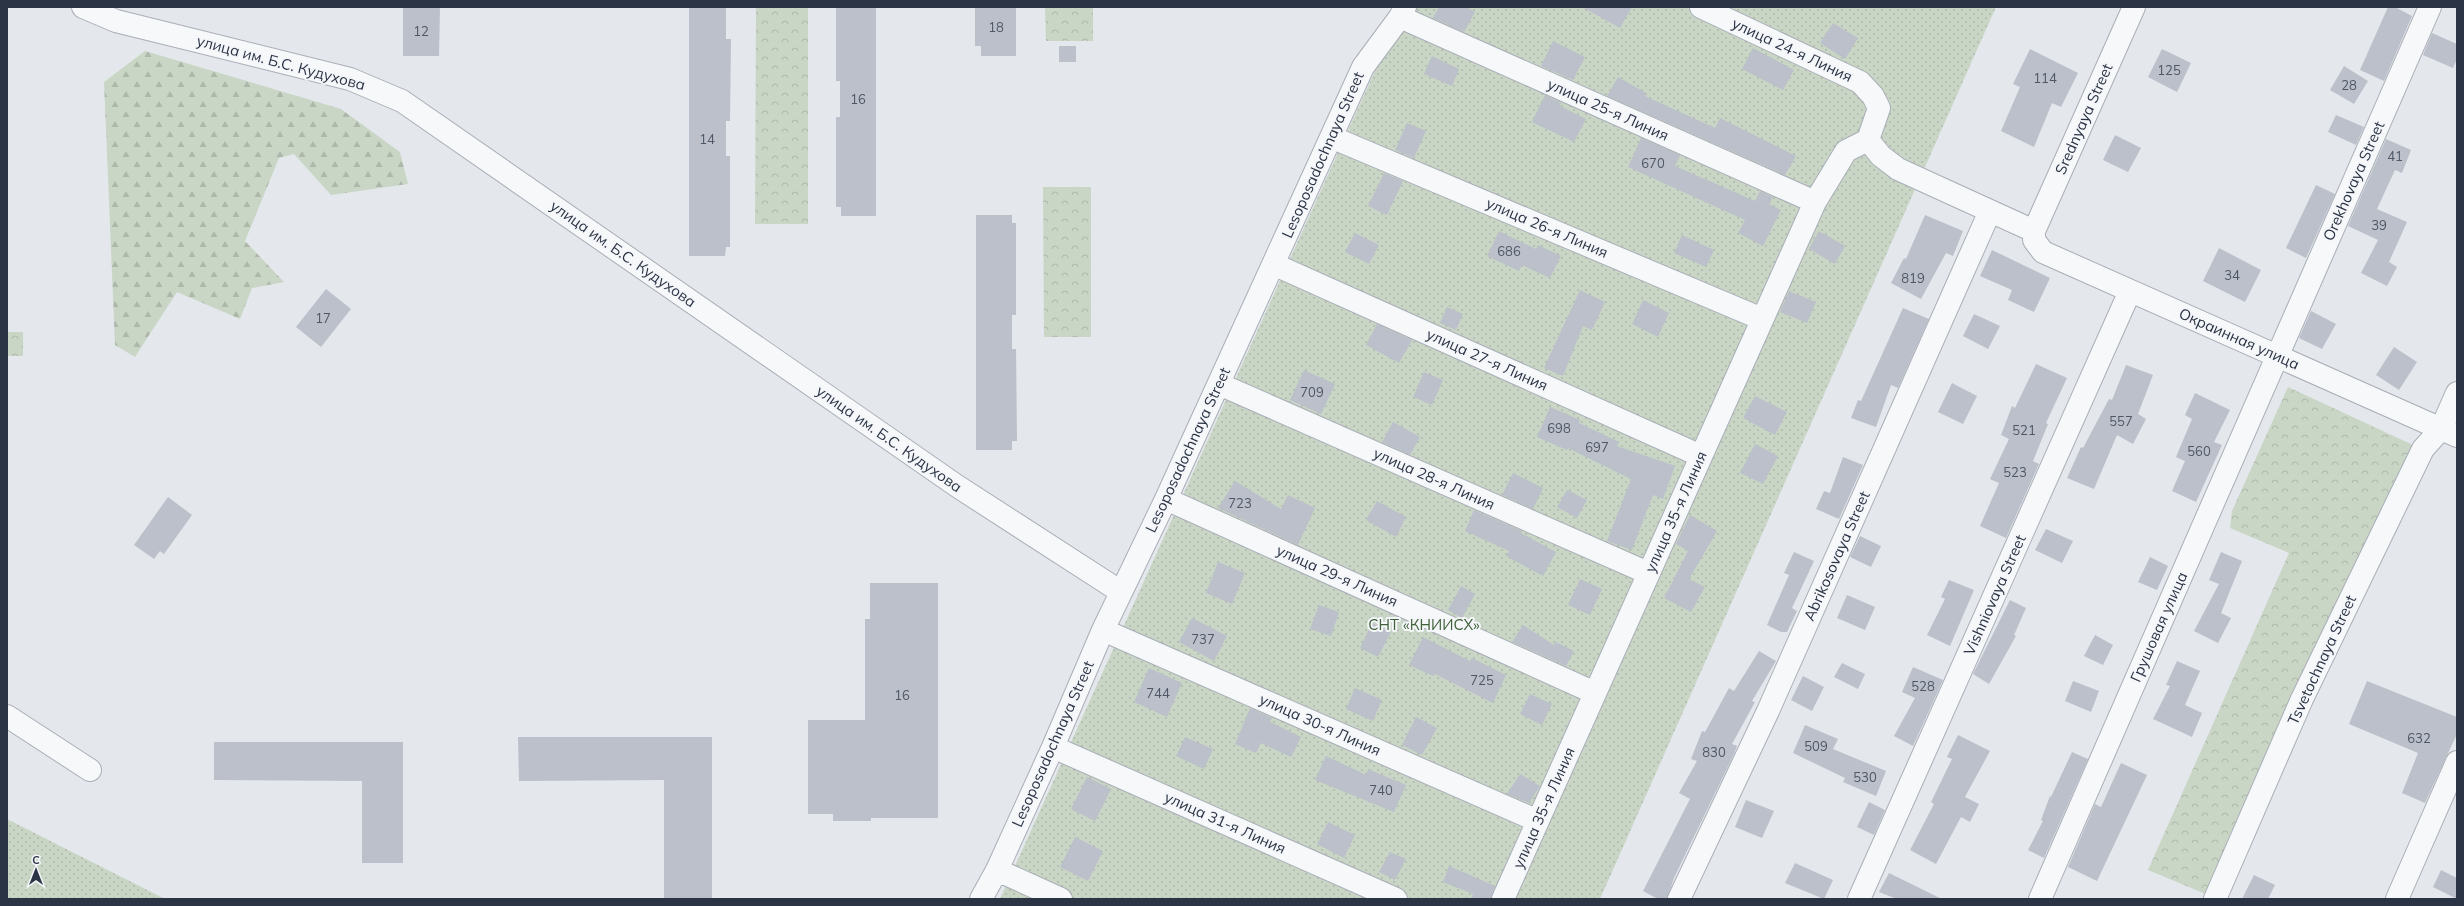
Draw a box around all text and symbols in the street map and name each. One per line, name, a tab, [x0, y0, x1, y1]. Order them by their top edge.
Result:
street label: улица 24-я Линия	[1729, 13, 1855, 86]
house number: 18	[988, 19, 1004, 35]
house number: 12	[413, 23, 429, 39]
street label: улица им. Б.С. Кудухова	[195, 31, 367, 94]
street label: Srednyaya Street	[2051, 60, 2117, 177]
house number: 125	[2157, 62, 2181, 78]
street label: Lesoposadochnaya Street	[1277, 69, 1368, 241]
house number: 114	[2033, 70, 2057, 86]
street label: улица 25-я Линия	[1545, 74, 1672, 145]
house number: 28	[2341, 77, 2357, 93]
house number: 16	[850, 91, 866, 107]
street label: Orekhovaya Street	[2319, 118, 2388, 244]
house number: 14	[699, 131, 715, 147]
house number: 41	[2387, 148, 2403, 164]
house number: 670	[1641, 155, 1665, 171]
street label: улица 26-я Линия	[1483, 193, 1611, 262]
street label: улица им. Б.С. Кудухова	[547, 196, 700, 311]
house number: 39	[2371, 217, 2387, 233]
house number: 686	[1497, 243, 1521, 259]
house number: 34	[2224, 267, 2240, 283]
house number: 819	[1901, 270, 1925, 286]
street label: Окраинная улица	[2176, 303, 2302, 374]
house number: 17	[315, 310, 331, 326]
street label: улица 27-я Линия	[1424, 324, 1551, 395]
street label: Lesoposadochnaya Street	[1141, 364, 1234, 535]
street label: улица им. Б.С. Кудухова	[813, 381, 966, 496]
house number: 709	[1300, 384, 1324, 400]
house number: 557	[2109, 413, 2133, 429]
house number: 698	[1547, 420, 1571, 436]
house number: 521	[2012, 422, 2036, 438]
house number: 697	[1585, 439, 1609, 455]
street label: улица 28-я Линия	[1371, 443, 1498, 514]
house number: 560	[2187, 443, 2211, 459]
street label: улица 35-я Линия	[1640, 448, 1711, 575]
house number: 523	[2003, 464, 2027, 480]
street label: Abrikosovaya Street	[1799, 488, 1874, 624]
house number: 723	[1228, 495, 1252, 511]
street label: Vishniovaya Street	[1959, 532, 2030, 658]
street label: улица 29-я Линия	[1274, 540, 1401, 611]
street label: Грушовая улица	[2126, 569, 2191, 685]
street label: Tsvetochnaya Street	[2283, 592, 2360, 728]
park label: СНТ «КНИИСХ»	[1368, 615, 1480, 634]
house number: 737	[1191, 631, 1215, 647]
street label: Lesoposadochnaya Street	[1007, 658, 1098, 830]
house number: 725	[1470, 672, 1494, 688]
house number: 528	[1911, 678, 1935, 694]
house number: 744	[1146, 685, 1170, 701]
house number: 16	[894, 687, 910, 703]
street label: улица 30-я Линия	[1257, 689, 1384, 760]
house number: 632	[2407, 730, 2431, 746]
house number: 509	[1804, 738, 1828, 754]
street label: улица 35-я Линия	[1508, 744, 1579, 871]
house number: 830	[1702, 744, 1726, 760]
house number: 530	[1853, 769, 1877, 785]
house number: 740	[1369, 782, 1393, 798]
street label: улица 31-я Линия	[1162, 787, 1289, 858]
north arrow	[16, 850, 56, 890]
text: С	[32, 853, 40, 867]

